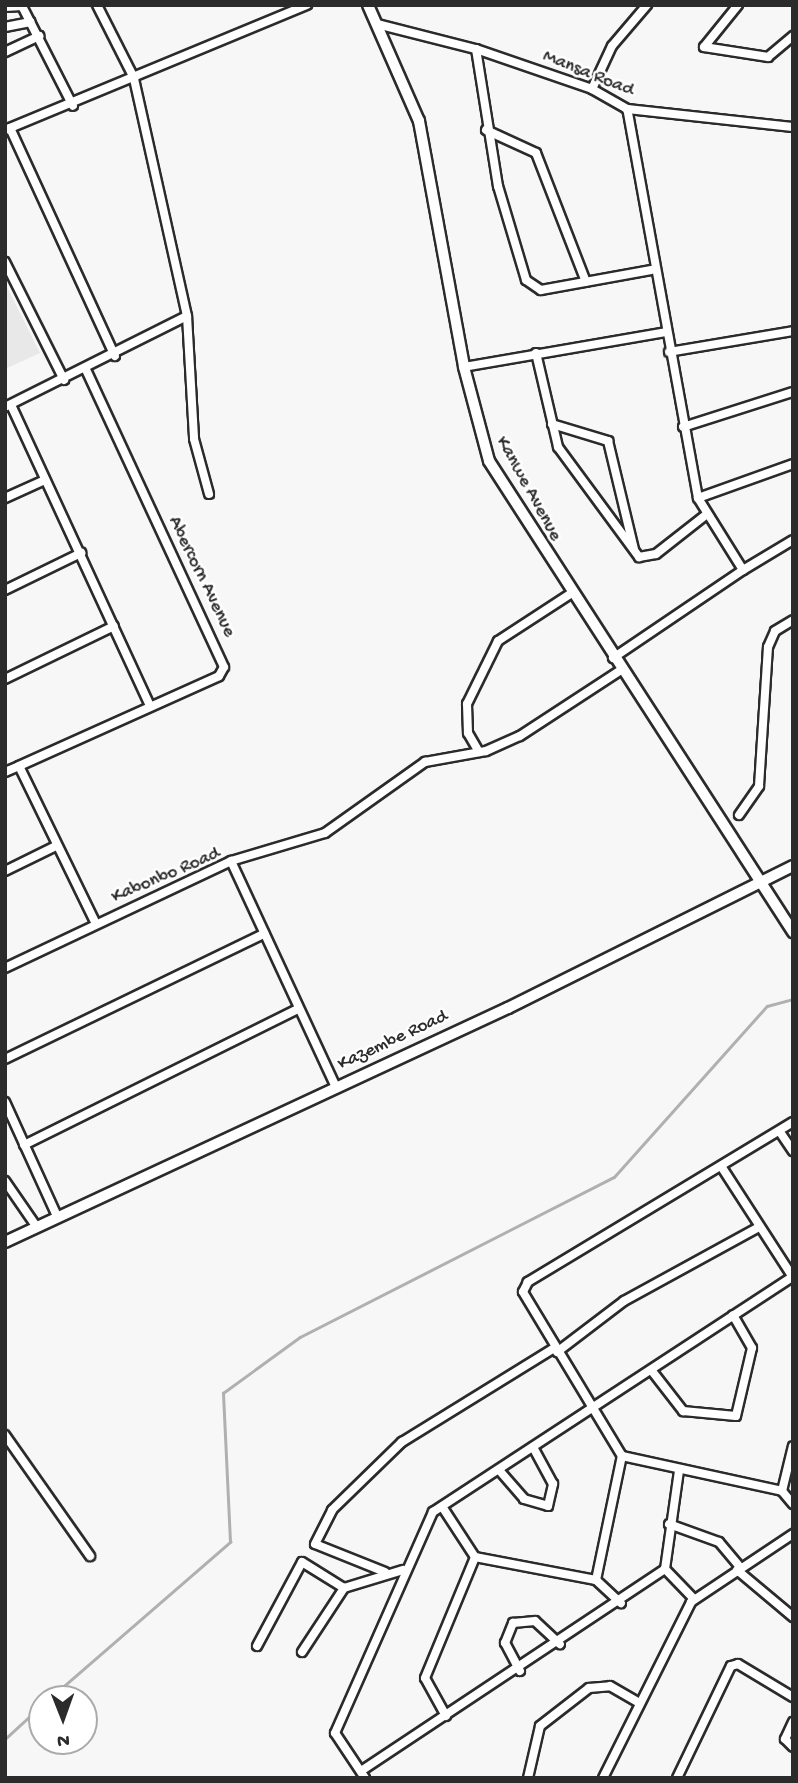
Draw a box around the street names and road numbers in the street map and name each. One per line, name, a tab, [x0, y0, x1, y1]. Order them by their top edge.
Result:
street label: Mansa Road	[539, 45, 637, 103]
street label: Kanwe Avenue	[490, 433, 566, 545]
street label: Abercorn Avenue	[162, 513, 240, 641]
street label: Kabonbo Road	[108, 843, 224, 909]
street label: Kazembe Road	[334, 1006, 452, 1076]

